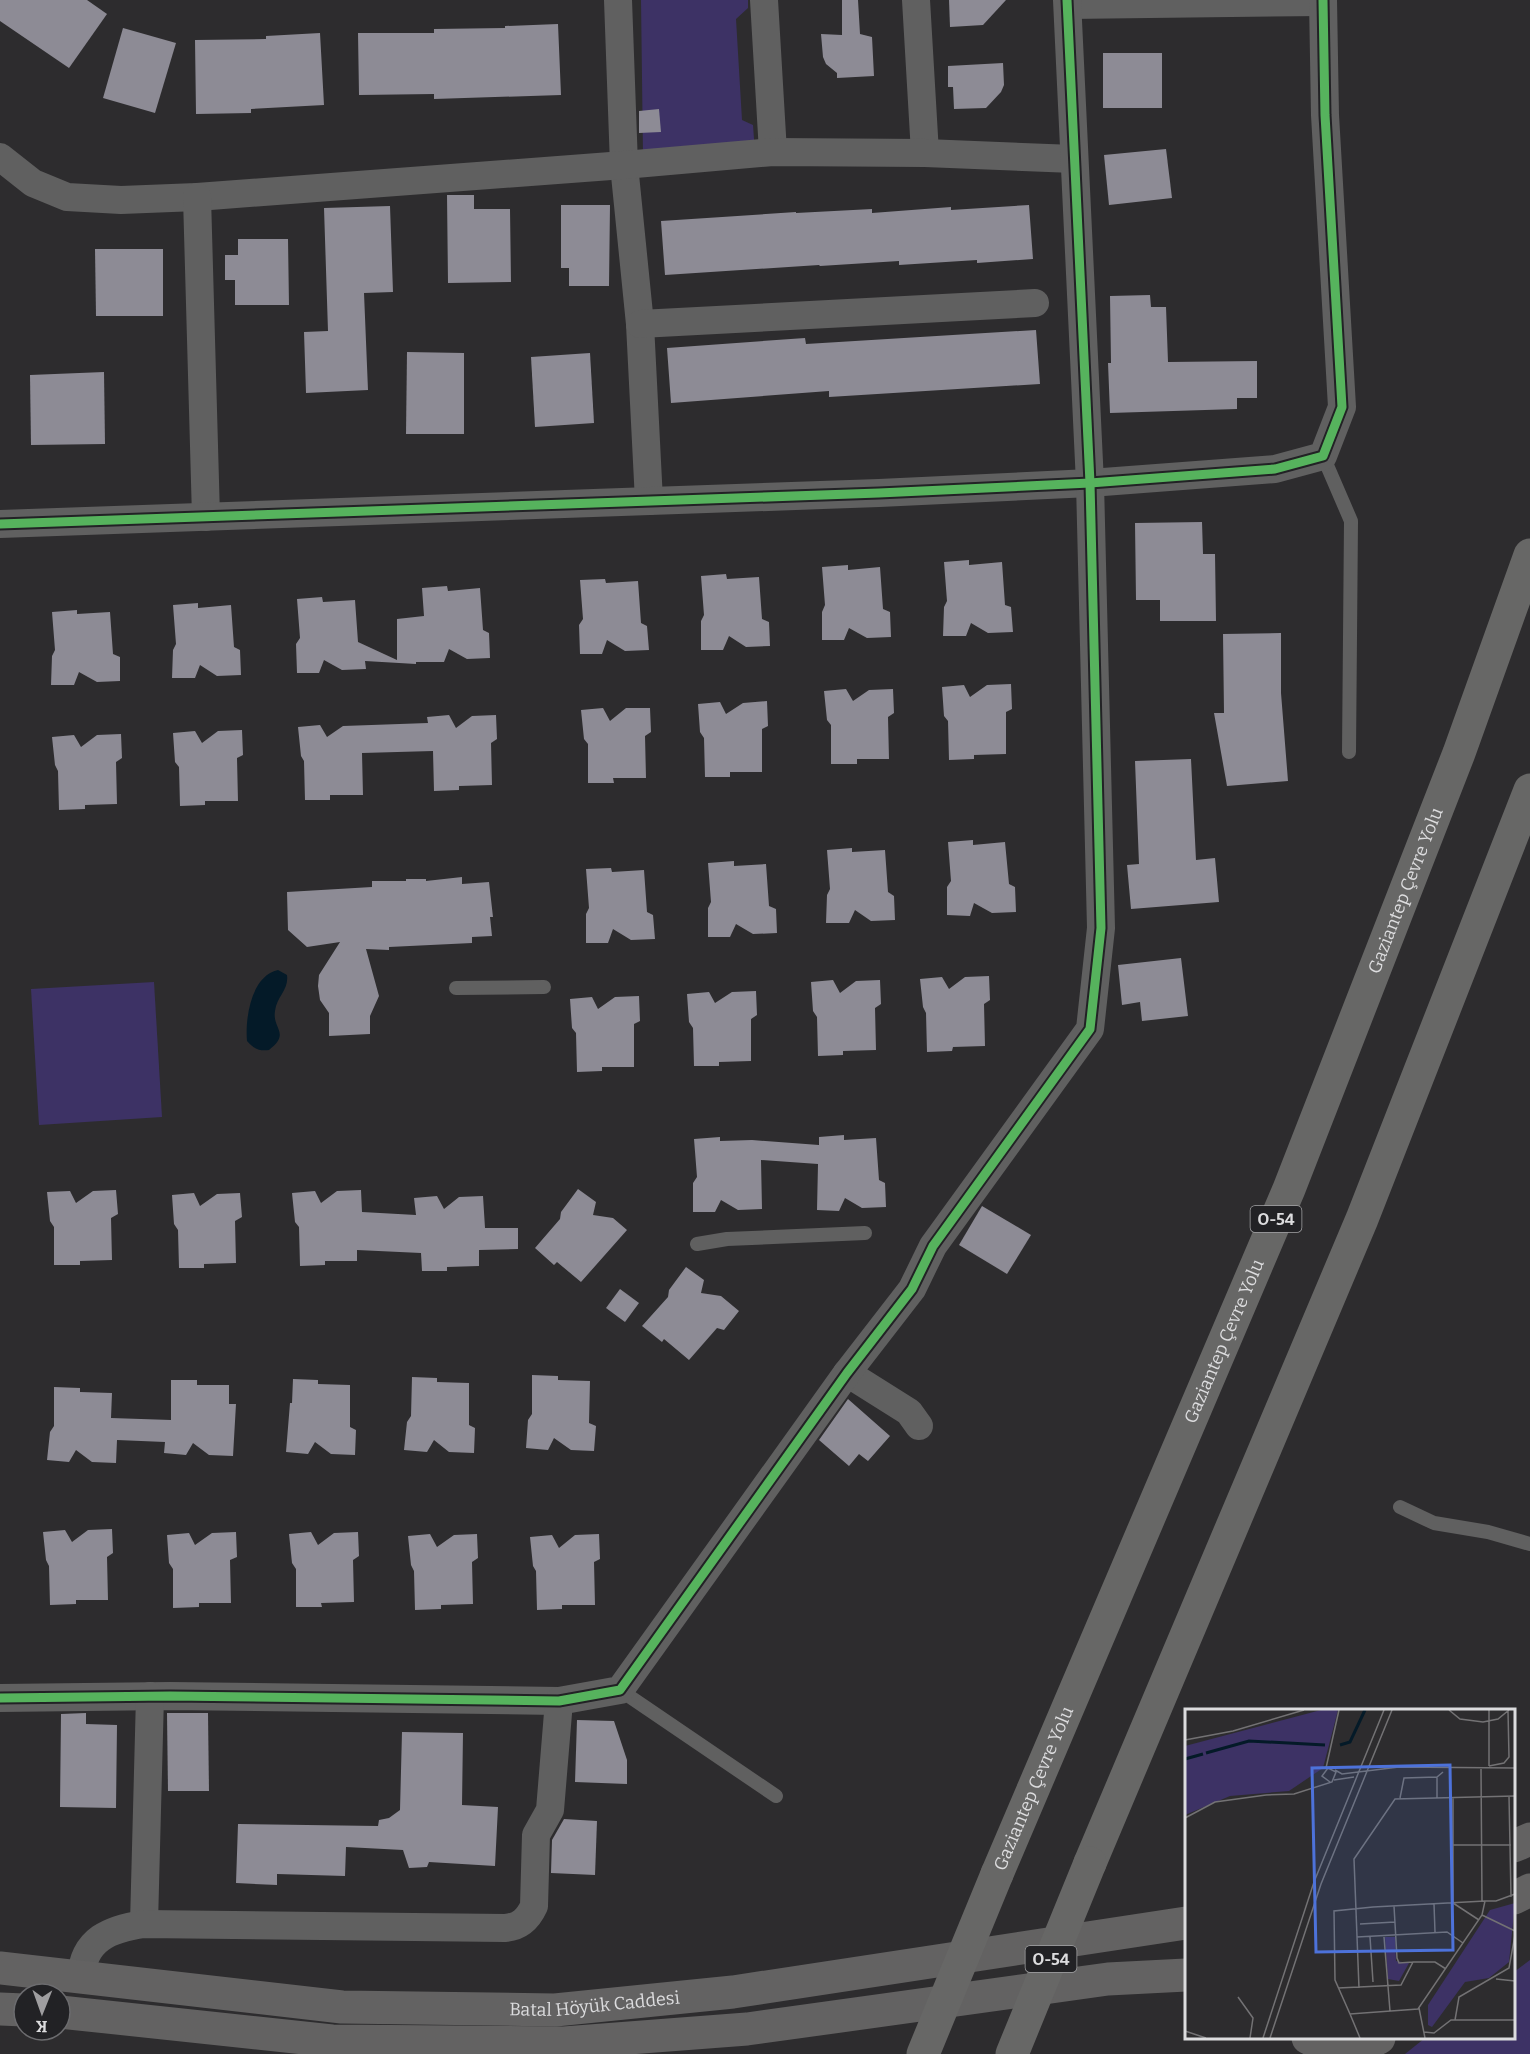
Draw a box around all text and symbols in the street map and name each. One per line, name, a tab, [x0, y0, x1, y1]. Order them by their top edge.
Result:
street label: Gaziantep Çevre Yolu	[1363, 804, 1448, 977]
road number: O-54	[1250, 1206, 1302, 1232]
street label: Gaziantep Çevre Yolu	[1179, 1256, 1269, 1427]
street label: Gaziantep Çevre Yolu	[989, 1703, 1078, 1874]
inset map	[1185, 1709, 1515, 2039]
road number: O-54	[1026, 1946, 1076, 1972]
north arrow	[12, 1982, 72, 2042]
street label: Batal Höyük Caddesi	[509, 1986, 681, 2021]
text: K	[35, 2017, 48, 2036]

